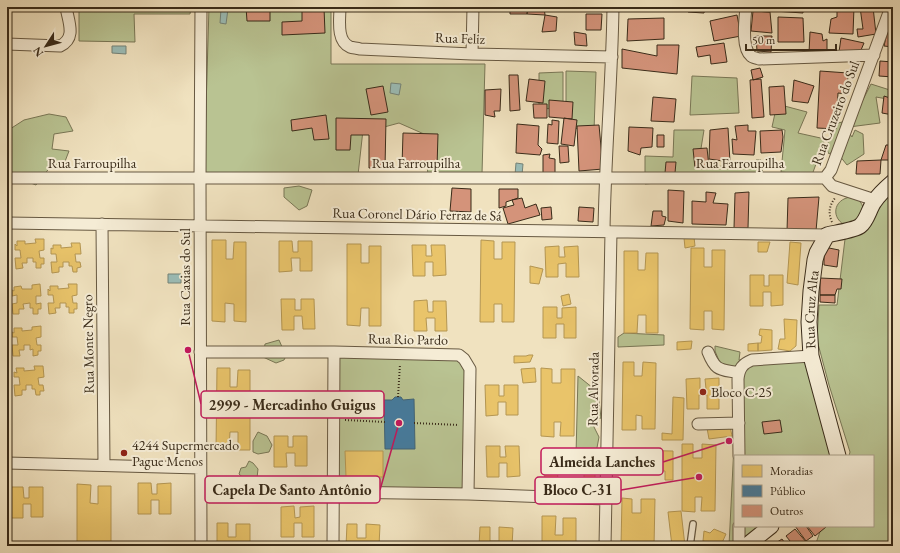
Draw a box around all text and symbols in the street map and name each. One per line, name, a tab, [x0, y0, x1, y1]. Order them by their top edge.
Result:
north arrow	[26, 26, 66, 66]
scale bar	[746, 26, 836, 52]
street label: Rua Feliz	[435, 28, 486, 48]
text: 50 m	[752, 32, 776, 48]
text: N	[30, 44, 46, 60]
street label: Rua Cruzeiro do Sul	[807, 58, 863, 168]
street label: Rua Farroupilha	[48, 154, 137, 172]
street label: Rua Farroupilha	[372, 154, 461, 172]
street label: Rua Farroupilha	[696, 154, 785, 172]
street label: Rua Coronel Dário Ferraz de Sá	[332, 204, 502, 224]
street label: Rua Caxias do Sul	[176, 228, 194, 326]
street label: Rua Cruz Alta	[800, 269, 823, 350]
street label: Rua Monte Negro	[78, 294, 98, 394]
street label: Rua Rio Pardo	[368, 329, 448, 349]
street label: Rua Alvorada	[583, 351, 603, 426]
place label: Bloco C-25	[711, 383, 772, 401]
marker: Bloco C-25	[698, 387, 708, 397]
callout: 2999 - Mercadinho Guigus	[201, 391, 384, 418]
text: 2999 - Mercadinho Guigus	[208, 395, 376, 414]
place label: 4244 Supermercado Pague Menos	[132, 436, 239, 470]
marker: 4244 Supermercado Pague Menos	[119, 448, 129, 458]
callout: Almeida Lanches	[541, 448, 663, 475]
text: Almeida Lanches	[548, 452, 655, 471]
legend	[734, 455, 874, 527]
text: Moradias	[770, 463, 813, 479]
callout: Capela De Santo Antônio	[205, 476, 380, 503]
callout: Bloco C-31	[535, 477, 621, 504]
text: Capela De Santo Antônio	[213, 480, 372, 499]
text: Bloco C-31	[543, 480, 613, 499]
text: Público	[770, 483, 805, 499]
text: Outros	[770, 503, 803, 519]

